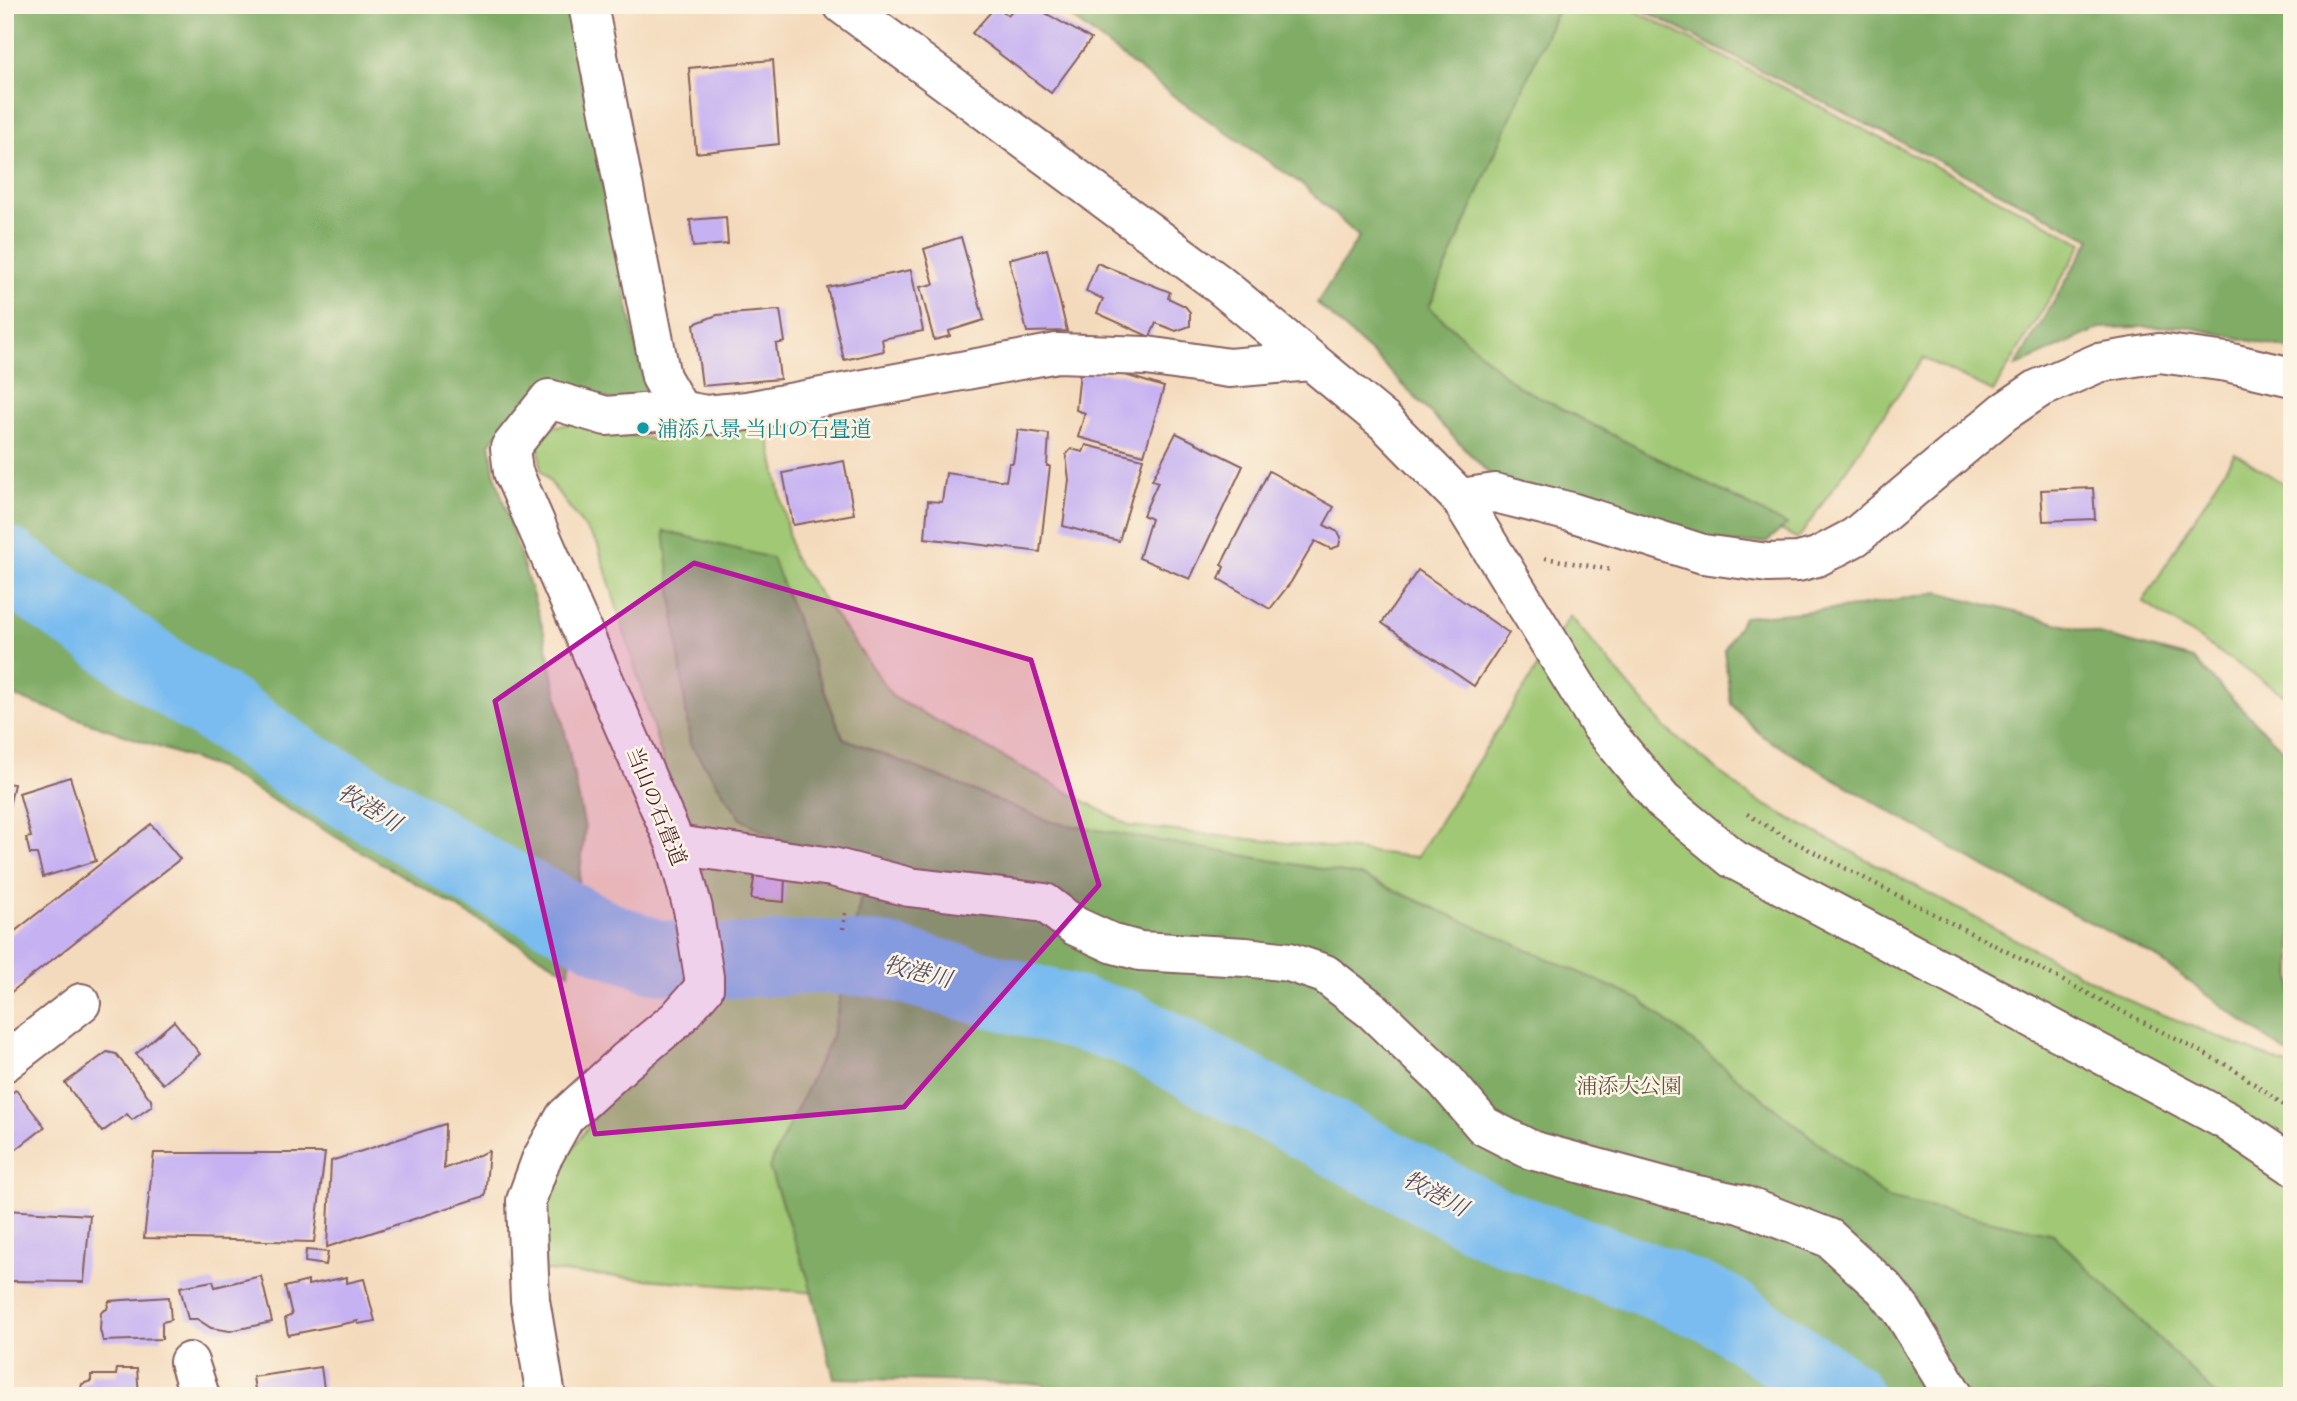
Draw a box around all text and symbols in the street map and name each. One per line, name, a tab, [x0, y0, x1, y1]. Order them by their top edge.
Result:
place label: 浦添八景 当山の石畳道	[657, 413, 872, 444]
marker: 浦添八景 当山の石畳道	[635, 420, 651, 436]
street label: 当山の石畳道	[619, 742, 695, 870]
water label: 牧港川	[332, 775, 411, 840]
water label: 牧港川	[881, 947, 958, 996]
park label: 浦添大公園	[1577, 1070, 1682, 1101]
water label: 牧港川	[1398, 1162, 1477, 1225]

